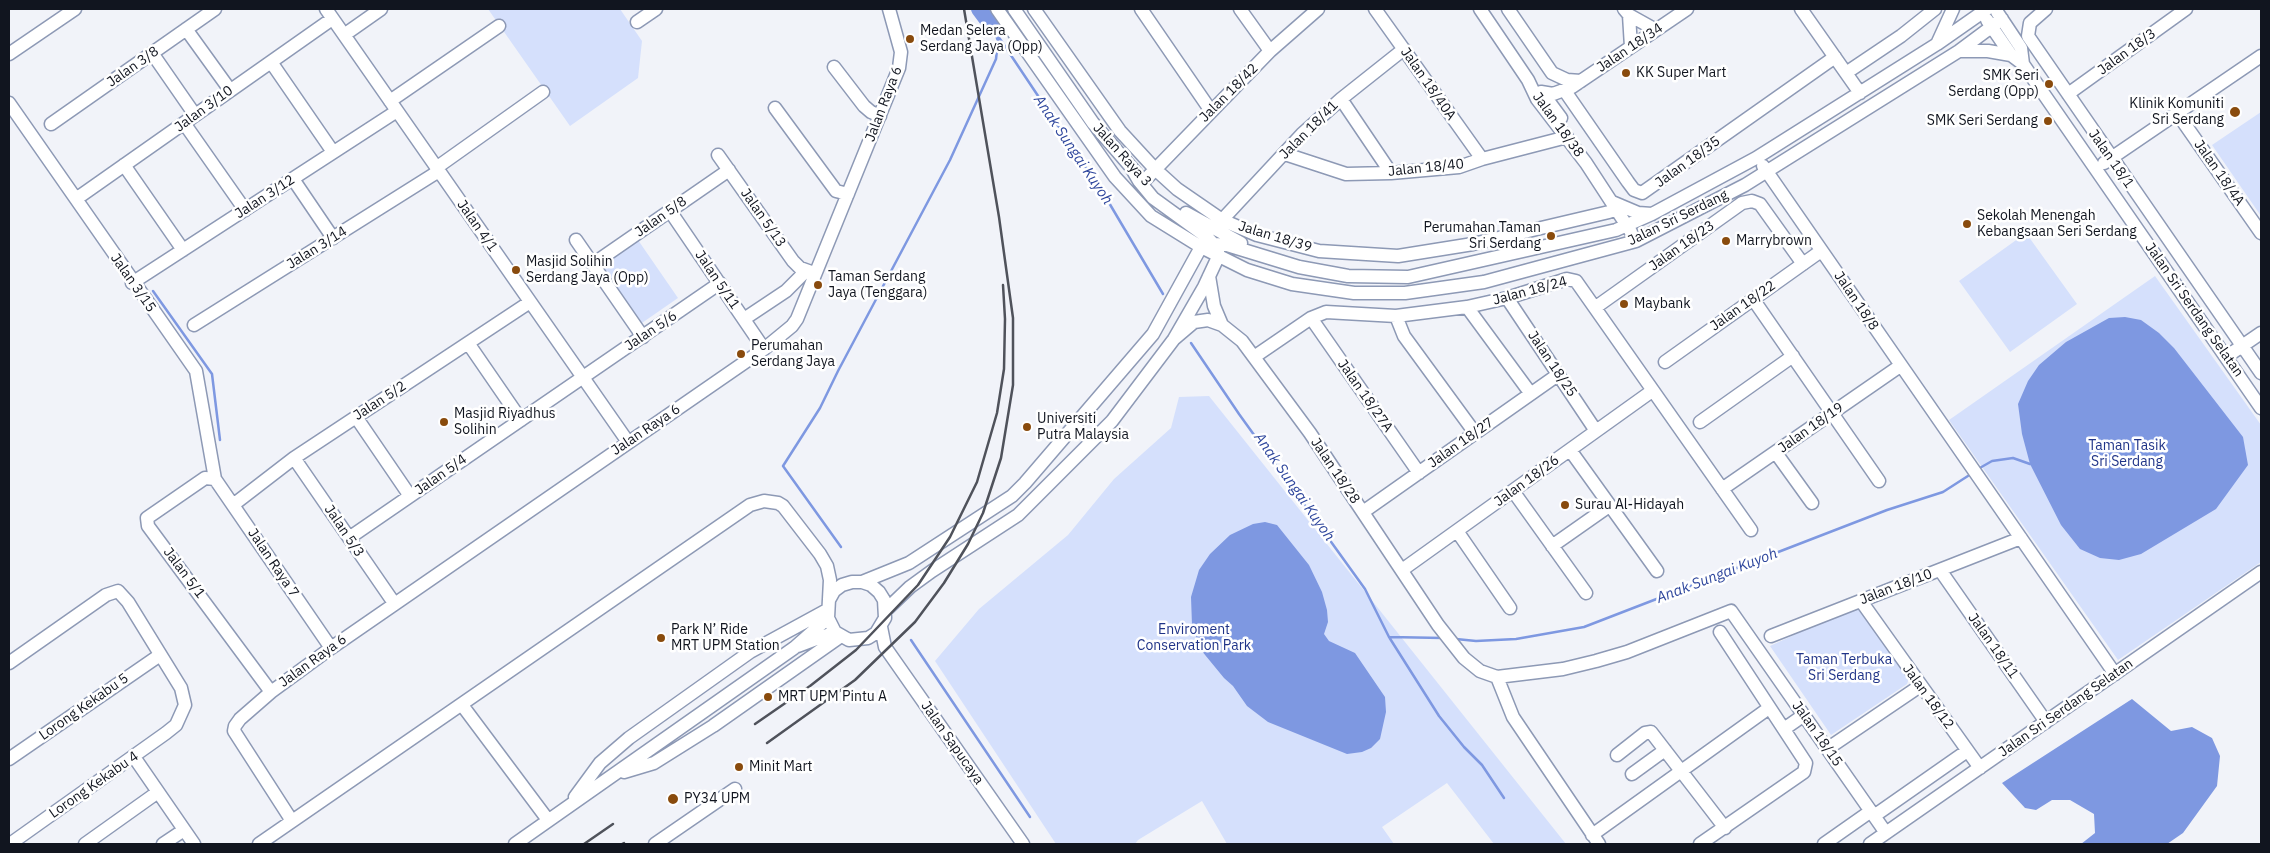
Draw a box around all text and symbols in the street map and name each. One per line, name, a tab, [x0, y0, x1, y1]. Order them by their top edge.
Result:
street label: Jalan 18/34	[1594, 20, 1666, 76]
place label: Medan Selera Serdang Jaya (Opp)	[920, 23, 1043, 56]
street label: Jalan 18/3	[2095, 25, 2159, 79]
marker: Medan Selera Serdang Jaya (Opp)	[904, 33, 916, 45]
street label: Jalan 3/8	[104, 43, 162, 91]
street label: Jalan 18/40A	[1397, 44, 1459, 124]
street label: Jalan 18/42	[1196, 60, 1262, 126]
street label: Jalan Raya 6	[862, 64, 906, 144]
place label: KK Super Mart	[1636, 65, 1726, 81]
marker: KK Super Mart	[1620, 67, 1632, 79]
place label: SMK Seri Serdang (Opp)	[1948, 68, 2039, 100]
marker: SMK Seri Serdang (Opp)	[2043, 78, 2055, 90]
street label: Jalan 3/10	[172, 82, 236, 136]
street label: Jalan 18/38	[1529, 89, 1587, 161]
water label: Anak Sungai Kuyoh	[1030, 92, 1116, 208]
place label: Klinik Komuniti Sri Serdang	[2129, 96, 2224, 128]
street label: Jalan 18/41	[1276, 97, 1342, 163]
marker: Klinik Komuniti Sri Serdang	[2228, 105, 2242, 119]
place label: SMK Seri Serdang	[1927, 113, 2038, 129]
marker: SMK Seri Serdang	[2042, 115, 2054, 127]
street label: Jalan Raya 3	[1089, 120, 1155, 190]
street label: Jalan 18/1	[2085, 126, 2137, 192]
street label: Jalan 18/35	[1652, 133, 1724, 191]
street label: Jalan 18/4A	[2190, 137, 2248, 209]
street label: Jalan 18/40	[1387, 156, 1465, 180]
street label: Jalan 3/12	[232, 172, 298, 222]
street label: Jalan 5/13	[737, 185, 789, 251]
street label: Jalan Sri Serdang	[1625, 187, 1731, 249]
street label: Jalan 5/8	[632, 193, 690, 241]
street label: Jalan 4/1	[453, 197, 501, 255]
place label: Sekolah Menengah Kebangsaan Seri Serdang	[1977, 208, 2137, 240]
street label: Jalan 18/23	[1646, 217, 1718, 275]
street label: Jalan 18/39	[1236, 218, 1314, 256]
marker: Sekolah Menengah Kebangsaan Seri Serdang	[1961, 218, 1973, 230]
place label: Perumahan Taman Sri Serdang	[1423, 220, 1541, 252]
street label: Jalan 3/14	[284, 223, 350, 273]
marker: Perumahan Taman Sri Serdang	[1545, 230, 1557, 242]
place label: Marrybrown	[1736, 233, 1812, 249]
marker: Marrybrown	[1720, 235, 1732, 247]
street label: Jalan Sri Serdang Selatan	[2141, 240, 2247, 380]
street label: Jalan 5/11	[691, 247, 743, 313]
street label: Jalan 3/15	[107, 250, 159, 316]
place label: Masjid Solihin Serdang Jaya (Opp)	[526, 254, 649, 286]
marker: Masjid Solihin Serdang Jaya (Opp)	[510, 264, 522, 276]
street label: Jalan 18/8	[1830, 268, 1882, 334]
place label: Taman Serdang Jaya (Tenggara)	[828, 269, 927, 302]
street label: Jalan 18/24	[1491, 273, 1569, 309]
street label: Jalan 18/22	[1707, 277, 1779, 335]
marker: Taman Serdang Jaya (Tenggara)	[812, 279, 824, 291]
place label: Maybank	[1634, 296, 1691, 312]
marker: Maybank	[1618, 298, 1630, 310]
street label: Jalan 5/6	[622, 307, 680, 355]
street label: Jalan 18/25	[1524, 328, 1580, 400]
place label: Perumahan Serdang Jaya	[751, 338, 835, 371]
marker: Perumahan Serdang Jaya	[735, 348, 747, 360]
street label: Jalan 18/27A	[1334, 356, 1396, 436]
street label: Jalan 5/2	[351, 378, 409, 424]
street label: Jalan 18/19	[1775, 399, 1847, 457]
street label: Jalan Raya 6	[608, 401, 684, 459]
place label: Masjid Riyadhus Solihin	[454, 406, 556, 438]
place label: Universiti Putra Malaysia	[1037, 411, 1129, 444]
street label: Jalan 18/27	[1425, 414, 1497, 472]
marker: Masjid Riyadhus Solihin	[438, 416, 450, 428]
marker: Universiti Putra Malaysia	[1021, 421, 1033, 433]
water label: Anak Sungai Kuyoh	[1250, 429, 1338, 545]
street label: Jalan 18/28	[1307, 435, 1363, 507]
park label: Taman Tasik Sri Serdang	[2088, 438, 2166, 471]
street label: Jalan 5/4	[412, 451, 470, 499]
street label: Jalan 18/26	[1491, 452, 1563, 510]
place label: Surau Al-Hidayah	[1575, 497, 1684, 513]
marker: Surau Al-Hidayah	[1559, 499, 1571, 511]
street label: Jalan 5/3	[320, 502, 368, 560]
street label: Jalan Raya 7	[244, 525, 302, 601]
street label: Jalan 5/1	[159, 544, 209, 602]
water label: Anak Sungai Kuyoh	[1654, 545, 1780, 607]
street label: Jalan 18/10	[1857, 566, 1935, 608]
street label: Jalan 18/11	[1964, 610, 2022, 682]
place label: Park N’ Ride MRT UPM Station	[671, 622, 780, 654]
park label: Enviroment Conservation Park	[1137, 622, 1251, 654]
street label: Jalan Raya 6	[276, 631, 350, 691]
marker: Park N’ Ride MRT UPM Station	[655, 632, 667, 644]
park label: Taman Terbuka Sri Serdang	[1796, 652, 1892, 684]
street label: Jalan Sri Serdang Selatan	[1996, 655, 2136, 761]
street label: Jalan 18/12	[1899, 661, 1957, 733]
street label: Lorong Kekabu 5	[36, 670, 132, 744]
place label: MRT UPM Pintu A	[778, 689, 887, 705]
marker: MRT UPM Pintu A	[762, 691, 774, 703]
street label: Jalan Sapucaya	[917, 698, 987, 788]
street label: Jalan 18/15	[1788, 698, 1846, 770]
street label: Lorong Kekabu 4	[46, 748, 142, 822]
place label: Minit Mart	[749, 759, 812, 775]
marker: Minit Mart	[733, 761, 745, 773]
place label: PY34 UPM	[684, 791, 750, 807]
marker: PY34 UPM	[666, 792, 680, 806]

